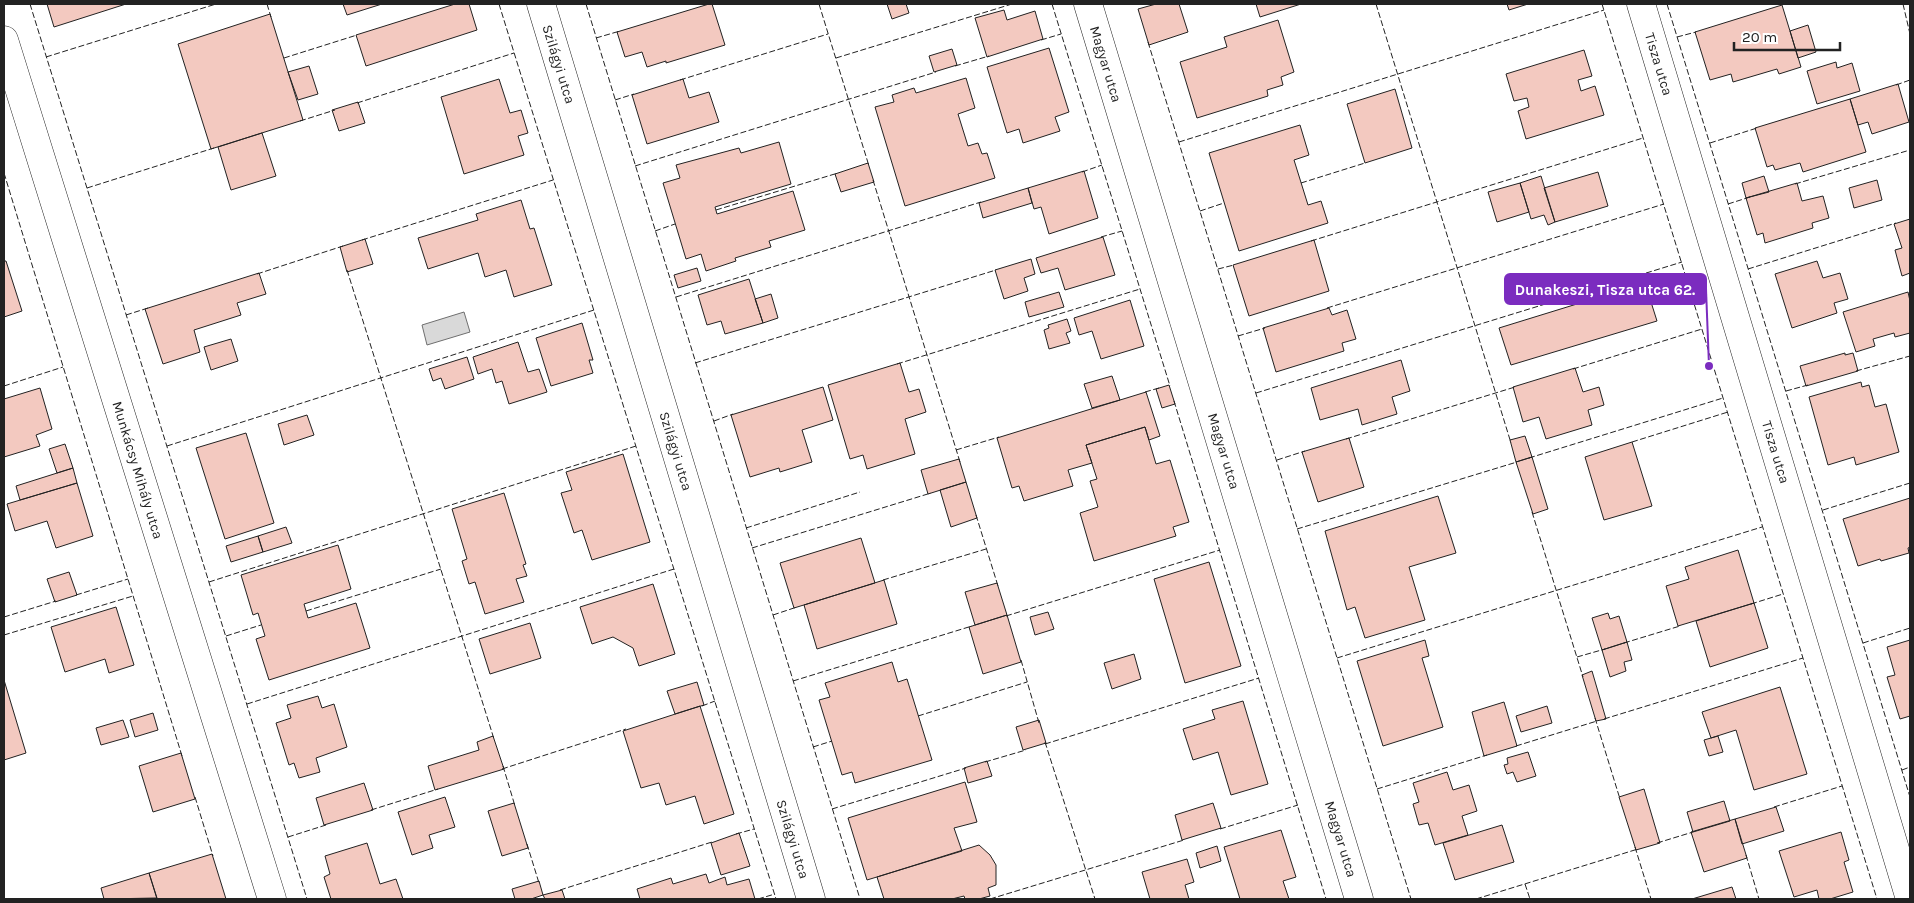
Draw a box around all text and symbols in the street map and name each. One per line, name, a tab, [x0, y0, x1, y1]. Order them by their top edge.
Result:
scale bar	[1734, 20, 1840, 52]
street label: Szilágyi utca	[538, 23, 579, 106]
street label: Magyar utca	[1086, 24, 1125, 104]
text: 20 m	[1742, 28, 1777, 46]
street label: Tisza utca	[1641, 31, 1676, 98]
callout: Dunakeszi, Tisza utca 62.	[1505, 274, 1706, 304]
text: Dunakeszi, Tisza utca 62.	[1515, 281, 1695, 299]
street label: Munkácsy Mihály utca	[108, 399, 167, 541]
street label: Szilágyi utca	[655, 410, 696, 493]
street label: Magyar utca	[1204, 411, 1243, 491]
street label: Tisza utca	[1758, 419, 1793, 486]
street label: Szilágyi utca	[772, 798, 813, 881]
street label: Magyar utca	[1321, 799, 1360, 879]

